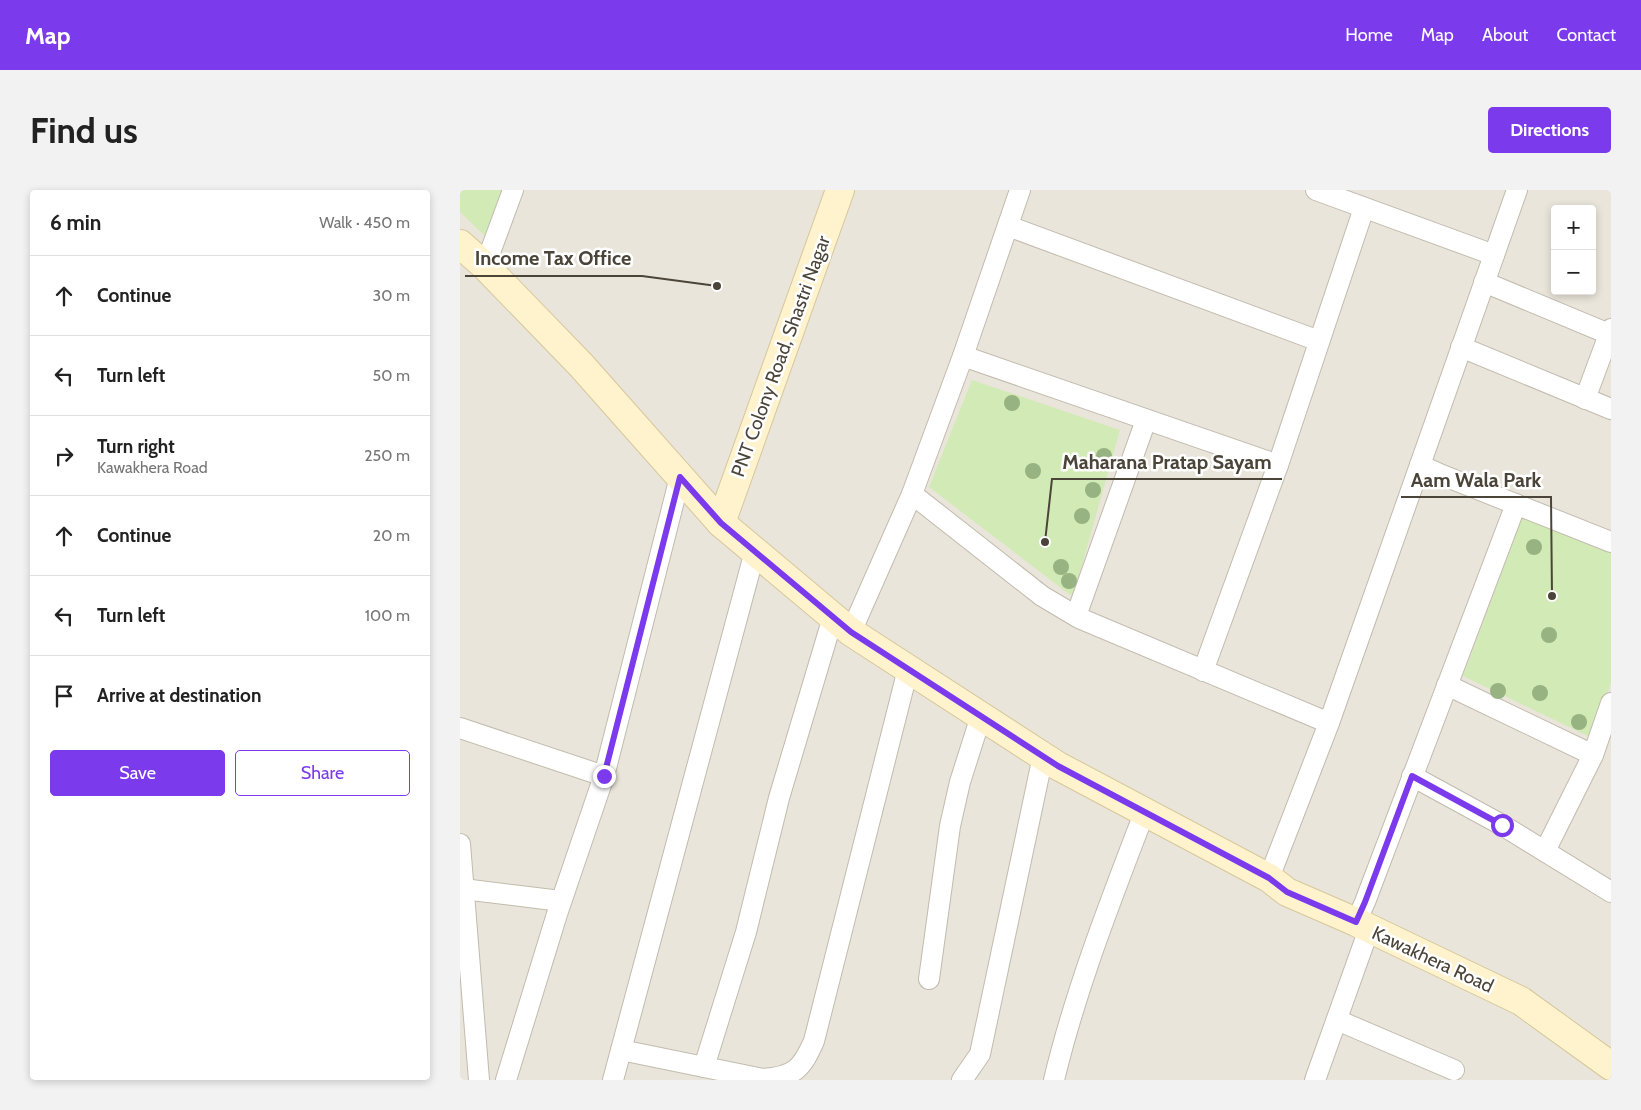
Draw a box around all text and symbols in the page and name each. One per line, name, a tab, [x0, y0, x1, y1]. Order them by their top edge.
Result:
text: Map	[25, 21, 71, 50]
text: Home	[1345, 24, 1393, 46]
text: Map	[1421, 24, 1454, 46]
text: About	[1482, 24, 1528, 46]
text: Contact	[1556, 24, 1616, 46]
button: Directions	[1488, 107, 1611, 153]
text: Find us	[30, 109, 138, 152]
map controls	[1551, 205, 1596, 295]
button: +	[1551, 205, 1596, 250]
text: 6 min	[50, 210, 101, 235]
text: Walk · 450 m	[319, 213, 410, 232]
street label: PNT Colony Road, Shastri Nagar	[726, 232, 835, 480]
callout: Income Tax Office	[465, 241, 642, 276]
text: Income Tax Office	[475, 246, 631, 270]
button: −	[1551, 250, 1596, 295]
icon: ahead	[50, 282, 78, 310]
text: Continue	[97, 284, 171, 307]
text: 30 m	[373, 286, 410, 305]
icon: left	[50, 362, 78, 390]
text: Turn left	[97, 364, 165, 387]
text: 50 m	[373, 366, 410, 385]
text: Turn right	[97, 435, 175, 458]
icon: right	[50, 442, 78, 470]
callout: Maharana Pratap Sayam	[1052, 444, 1282, 479]
text: 250 m	[364, 446, 410, 465]
text: Maharana Pratap Sayam	[1062, 450, 1272, 474]
text: Kawakhera Road	[97, 458, 208, 477]
callout: Aam Wala Park	[1401, 462, 1551, 497]
text: Aam Wala Park	[1411, 468, 1542, 492]
icon: ahead	[50, 522, 78, 550]
text: Continue	[97, 524, 171, 547]
text: 20 m	[373, 526, 410, 545]
icon: left	[50, 602, 78, 630]
text: Turn left	[97, 604, 165, 627]
text: 100 m	[365, 606, 410, 625]
icon: arrive	[50, 682, 78, 710]
text: Arrive at destination	[97, 684, 261, 707]
button: Save	[50, 750, 225, 796]
button: Share	[235, 750, 410, 796]
route end	[593, 765, 616, 788]
route start	[1491, 814, 1514, 837]
street label: Kawakhera Road	[1368, 921, 1497, 998]

